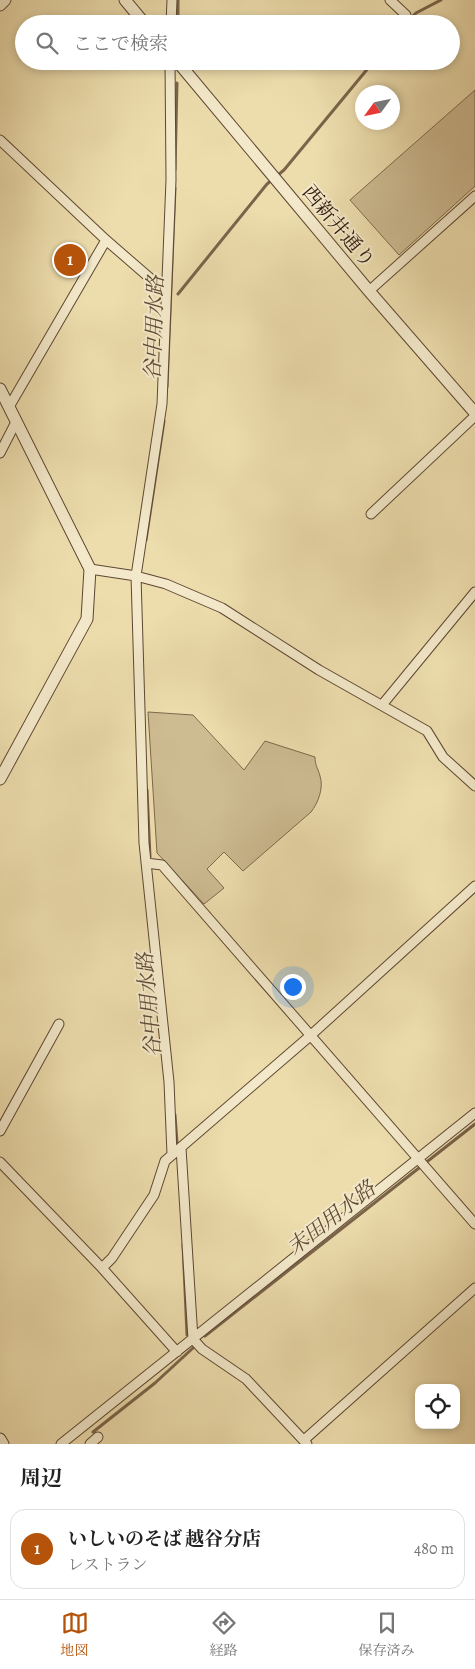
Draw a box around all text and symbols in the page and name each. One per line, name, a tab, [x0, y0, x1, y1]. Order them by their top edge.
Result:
search box	[15, 15, 460, 70]
icon: search	[33, 29, 61, 57]
text: ここで検索	[73, 31, 168, 57]
north arrow	[355, 85, 400, 130]
street label: 西新井通り	[296, 179, 381, 273]
pin: 1	[54, 241, 86, 279]
water label: 谷中用水路	[138, 273, 170, 381]
water label: 谷中用水路	[130, 949, 168, 1059]
your location	[280, 974, 306, 1000]
water label: 末田用水路	[281, 1173, 383, 1261]
map controls	[415, 1384, 460, 1429]
button: locate	[415, 1384, 460, 1429]
text: 周辺	[20, 1464, 62, 1492]
text: いしいのそば 越谷分店	[68, 1526, 261, 1552]
text: 1	[34, 1538, 40, 1560]
text: 480 m	[414, 1538, 454, 1560]
text: レストラン	[68, 1554, 148, 1576]
tab: 地図	[61, 1609, 89, 1660]
tab: 経路	[210, 1609, 238, 1660]
tab: 保存済み	[359, 1609, 415, 1660]

